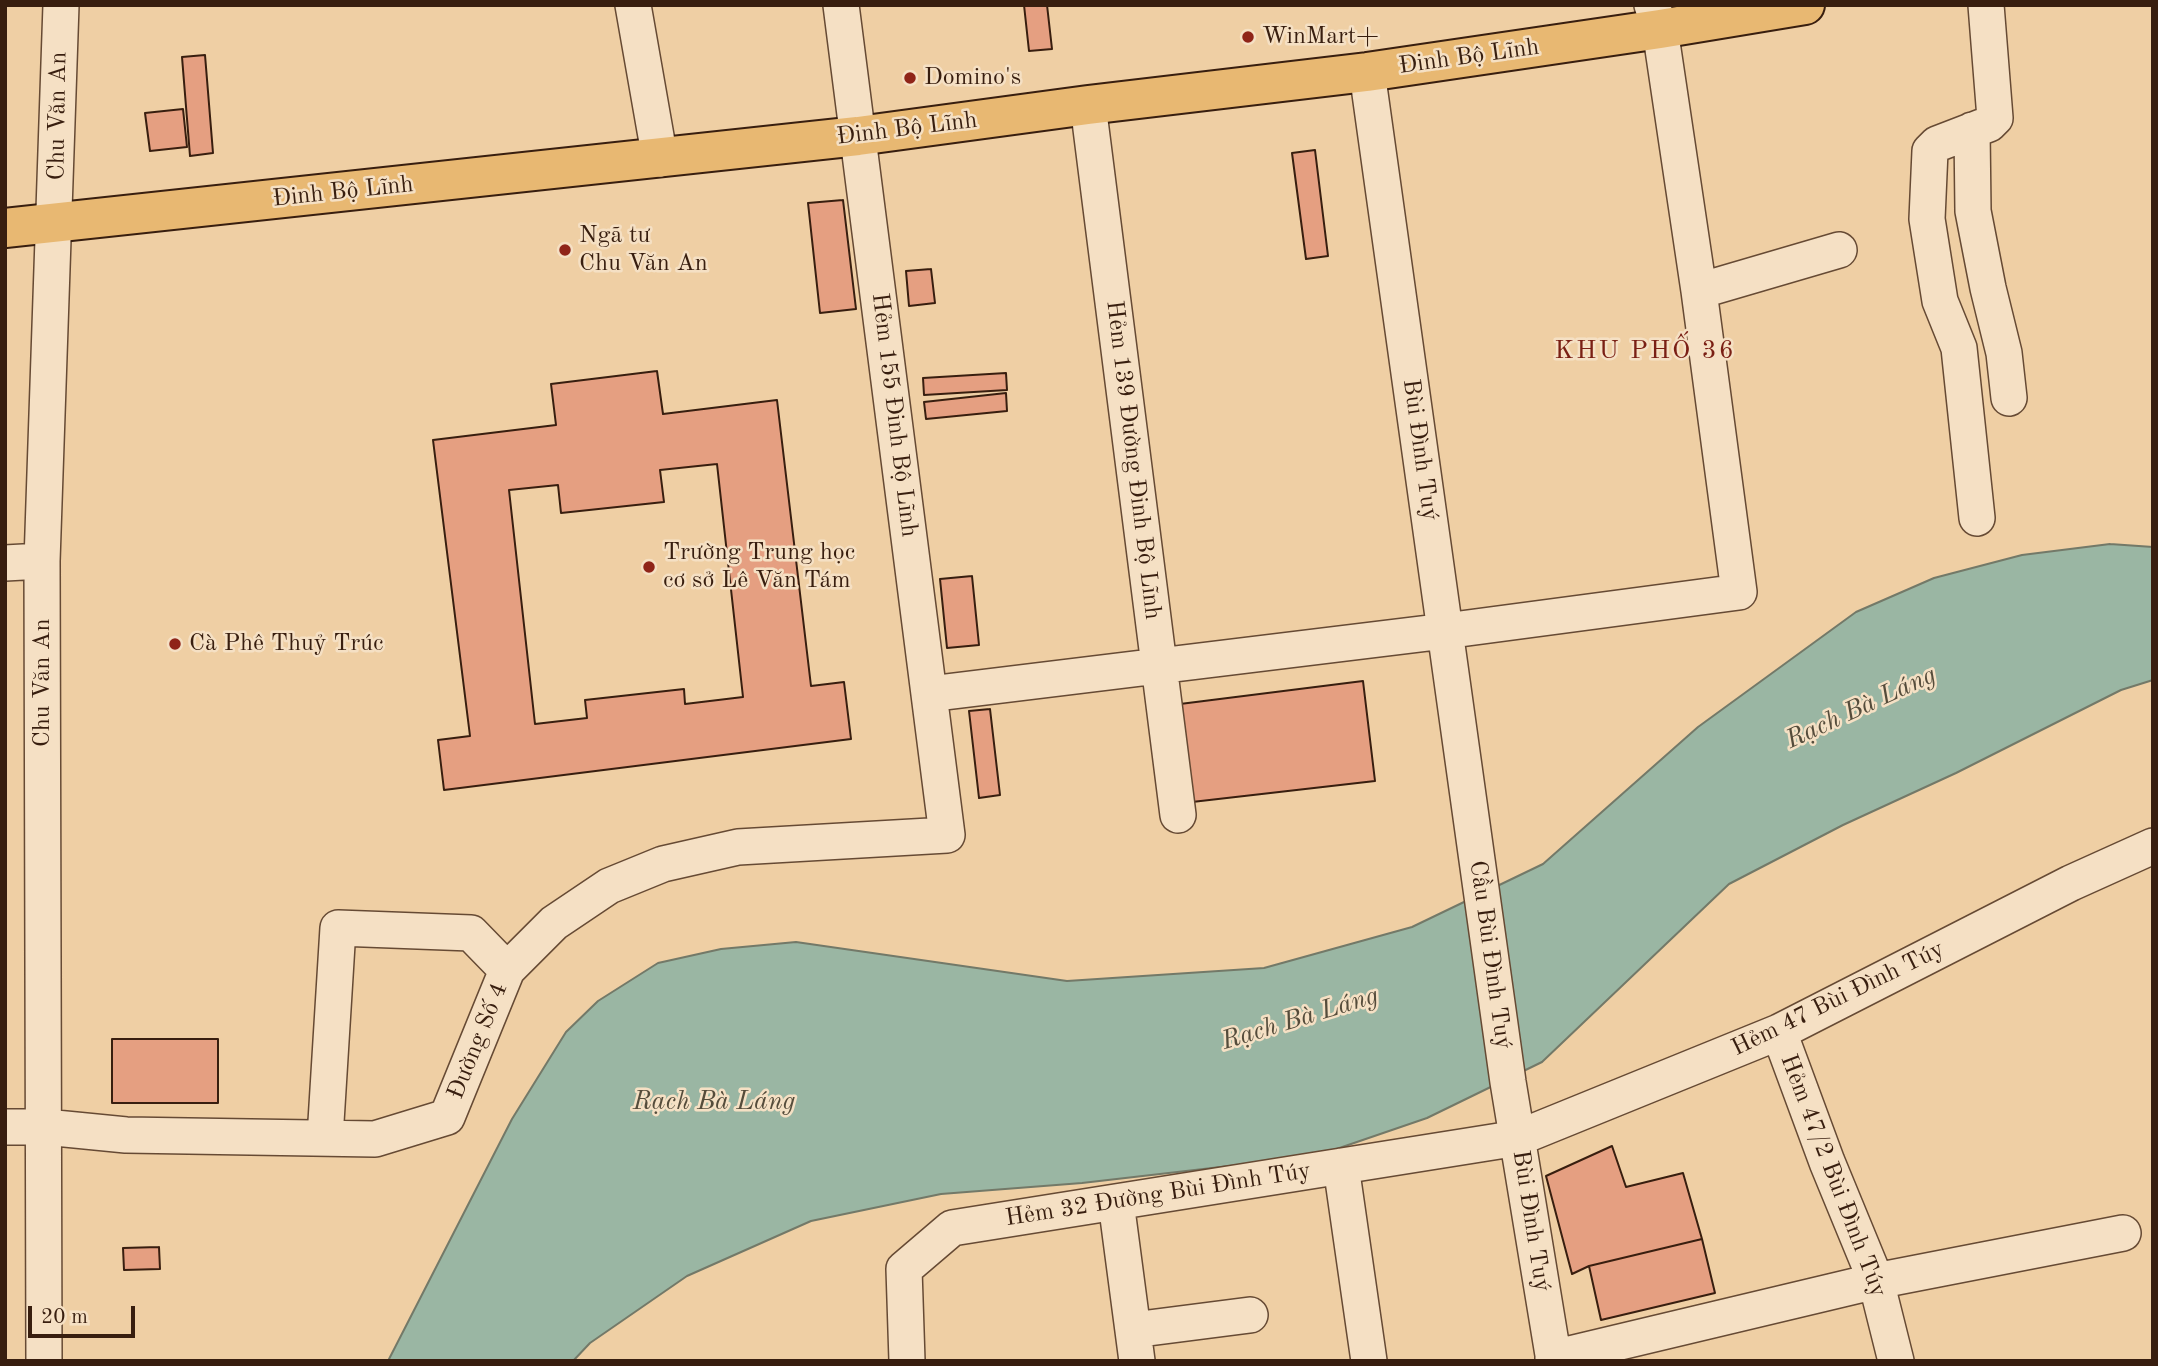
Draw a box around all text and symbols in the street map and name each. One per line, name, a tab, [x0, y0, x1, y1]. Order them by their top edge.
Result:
place label: WinMart+	[1262, 23, 1379, 51]
marker: WinMart+	[1240, 29, 1256, 45]
street label: Đinh Bộ Lĩnh	[1397, 33, 1541, 81]
street label: Chu Văn An	[42, 51, 74, 181]
place label: Domino's	[924, 64, 1021, 92]
marker: Domino's	[902, 70, 918, 86]
street label: Đinh Bộ Lĩnh	[835, 106, 979, 152]
street label: Đinh Bộ Lĩnh	[271, 170, 415, 214]
place label: Ngã tư Chu Văn An	[579, 222, 708, 278]
marker: Ngã tư Chu Văn An	[557, 242, 573, 258]
street label: Hẻm 155 Đinh Bộ Lĩnh	[865, 291, 923, 539]
street label: Hẻm 139 Đường Đinh Bộ Lĩnh	[1099, 299, 1167, 621]
district label: KHU PHỐ 36	[1555, 335, 1735, 367]
street label: Bùi Đình Tuý	[1396, 377, 1444, 523]
place label: Trường Trung học cơ sở Lê Văn Tám	[663, 539, 855, 595]
marker: Trường Trung học cơ sở Lê Văn Tám	[641, 559, 657, 575]
street label: Chu Văn An	[29, 619, 57, 747]
place label: Cà Phê Thuỷ Trúc	[189, 630, 383, 658]
marker: Cà Phê Thuỷ Trúc	[167, 636, 183, 652]
water label: Rạch Bà Láng	[1781, 660, 1941, 756]
street label: Cầu Bùi Đình Tuý	[1462, 859, 1518, 1051]
street label: Hẻm 47 Bùi Đình Túy	[1727, 935, 1949, 1063]
street label: Đường Số 4	[442, 978, 514, 1104]
water label: Rạch Bà Láng	[1218, 980, 1382, 1058]
street label: Hẻm 47/2 Bùi Đình Túy	[1773, 1050, 1893, 1302]
water label: Rạch Bà Láng	[633, 1086, 795, 1118]
street label: Bùi Đình Tuý	[1506, 1148, 1556, 1294]
street label: Hẻm 32 Đường Bùi Đình Túy	[1003, 1157, 1313, 1233]
scale bar	[32, 1292, 138, 1336]
text: 20 m	[41, 1307, 88, 1328]

